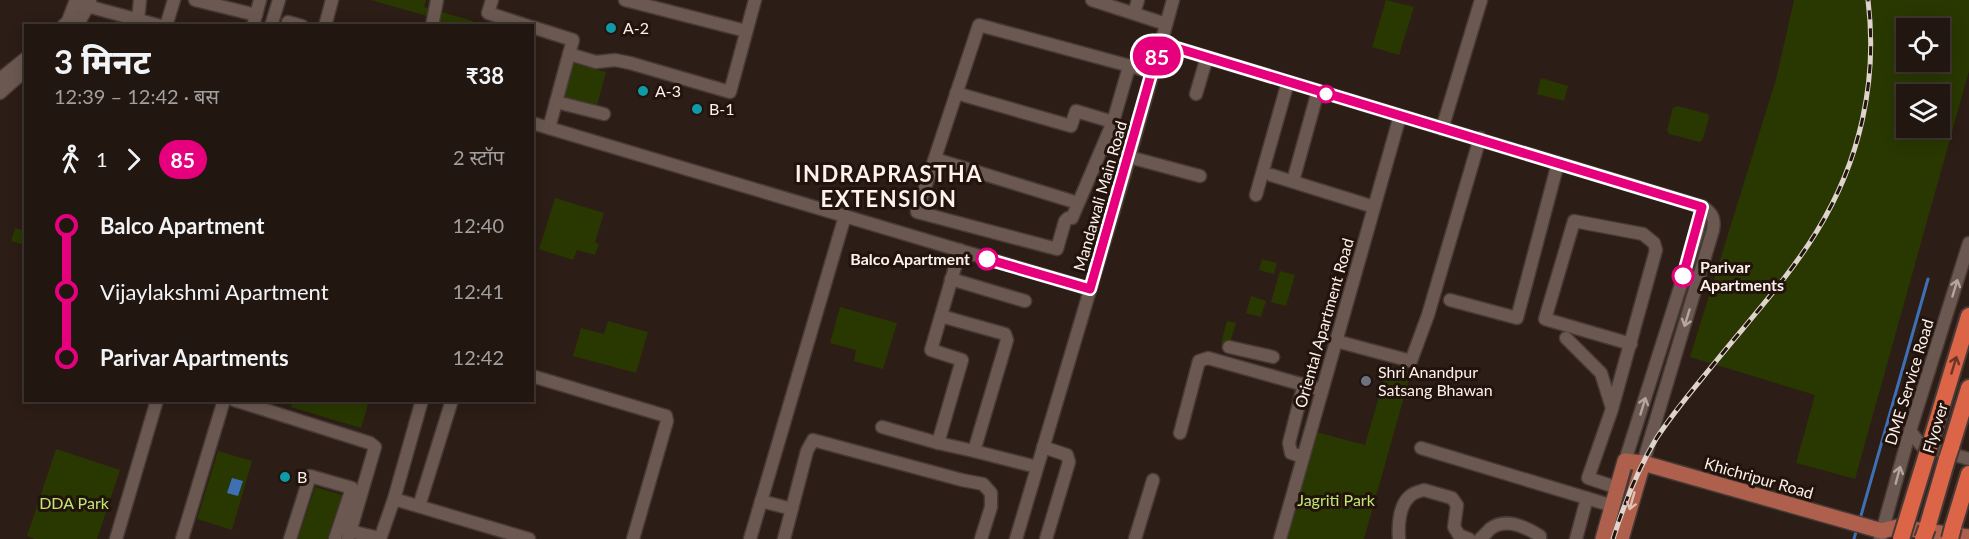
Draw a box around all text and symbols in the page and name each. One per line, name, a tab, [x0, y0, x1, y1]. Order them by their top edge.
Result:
place label: A-2	[623, 18, 649, 37]
map controls	[1896, 18, 1950, 138]
button: locate	[1896, 18, 1950, 72]
marker: A-2	[604, 21, 618, 35]
line badge: 85	[1130, 36, 1184, 76]
text: 3 मिनट	[54, 41, 150, 81]
text: 85	[1145, 44, 1169, 69]
text: ₹38	[466, 62, 504, 89]
place label: A-3	[655, 81, 681, 100]
text: 12:39 – 12:42 · बस	[54, 84, 219, 108]
marker: A-3	[636, 84, 650, 98]
button: layers	[1896, 84, 1950, 138]
unlabelled marker	[1317, 85, 1335, 103]
place label: B-1	[709, 99, 735, 118]
marker: B-1	[690, 102, 704, 116]
street label: Mandawali Main Road	[1069, 119, 1130, 273]
icon: walk	[54, 143, 87, 176]
icon: forward	[117, 143, 150, 176]
text: 2 स्टॉप	[453, 145, 504, 169]
text: 1	[96, 147, 108, 171]
text: 85	[171, 147, 195, 172]
district label: INDRAPRASTHA EXTENSION	[795, 160, 983, 212]
text: Balco Apartment	[100, 212, 265, 239]
text: 12:40	[453, 213, 504, 237]
street label: Oriental Apartment Road	[1290, 236, 1357, 410]
marker: Balco Apartment	[976, 248, 998, 270]
place label: Balco Apartment	[850, 249, 970, 268]
place label: Parivar Apartments	[1699, 257, 1784, 294]
marker: Parivar Apartments	[1672, 265, 1694, 287]
text: Vijaylakshmi Apartment	[100, 278, 329, 305]
text: 12:41	[453, 279, 504, 303]
one-way arrow	[1950, 279, 1961, 298]
one-way arrow	[1681, 308, 1692, 327]
street label: DME Service Road	[1880, 316, 1937, 447]
text: Parivar Apartments	[100, 344, 289, 371]
text: 12:42	[453, 345, 504, 369]
one-way arrow	[1949, 356, 1960, 375]
place label: Shri Anandpur Satsang Bhawan	[1378, 362, 1493, 399]
marker: Shri Anandpur Satsang Bhawan	[1359, 374, 1373, 388]
one-way arrow	[1638, 397, 1649, 416]
street label: Flyover	[1918, 400, 1951, 455]
street label: Khichripur Road	[1702, 453, 1816, 502]
one-way arrow	[1893, 465, 1904, 484]
place label: B	[297, 467, 307, 486]
marker: B	[278, 470, 292, 484]
park label: Jagriti Park	[1297, 490, 1376, 509]
one-way arrow	[1626, 491, 1637, 510]
park label: DDA Park	[39, 493, 110, 512]

